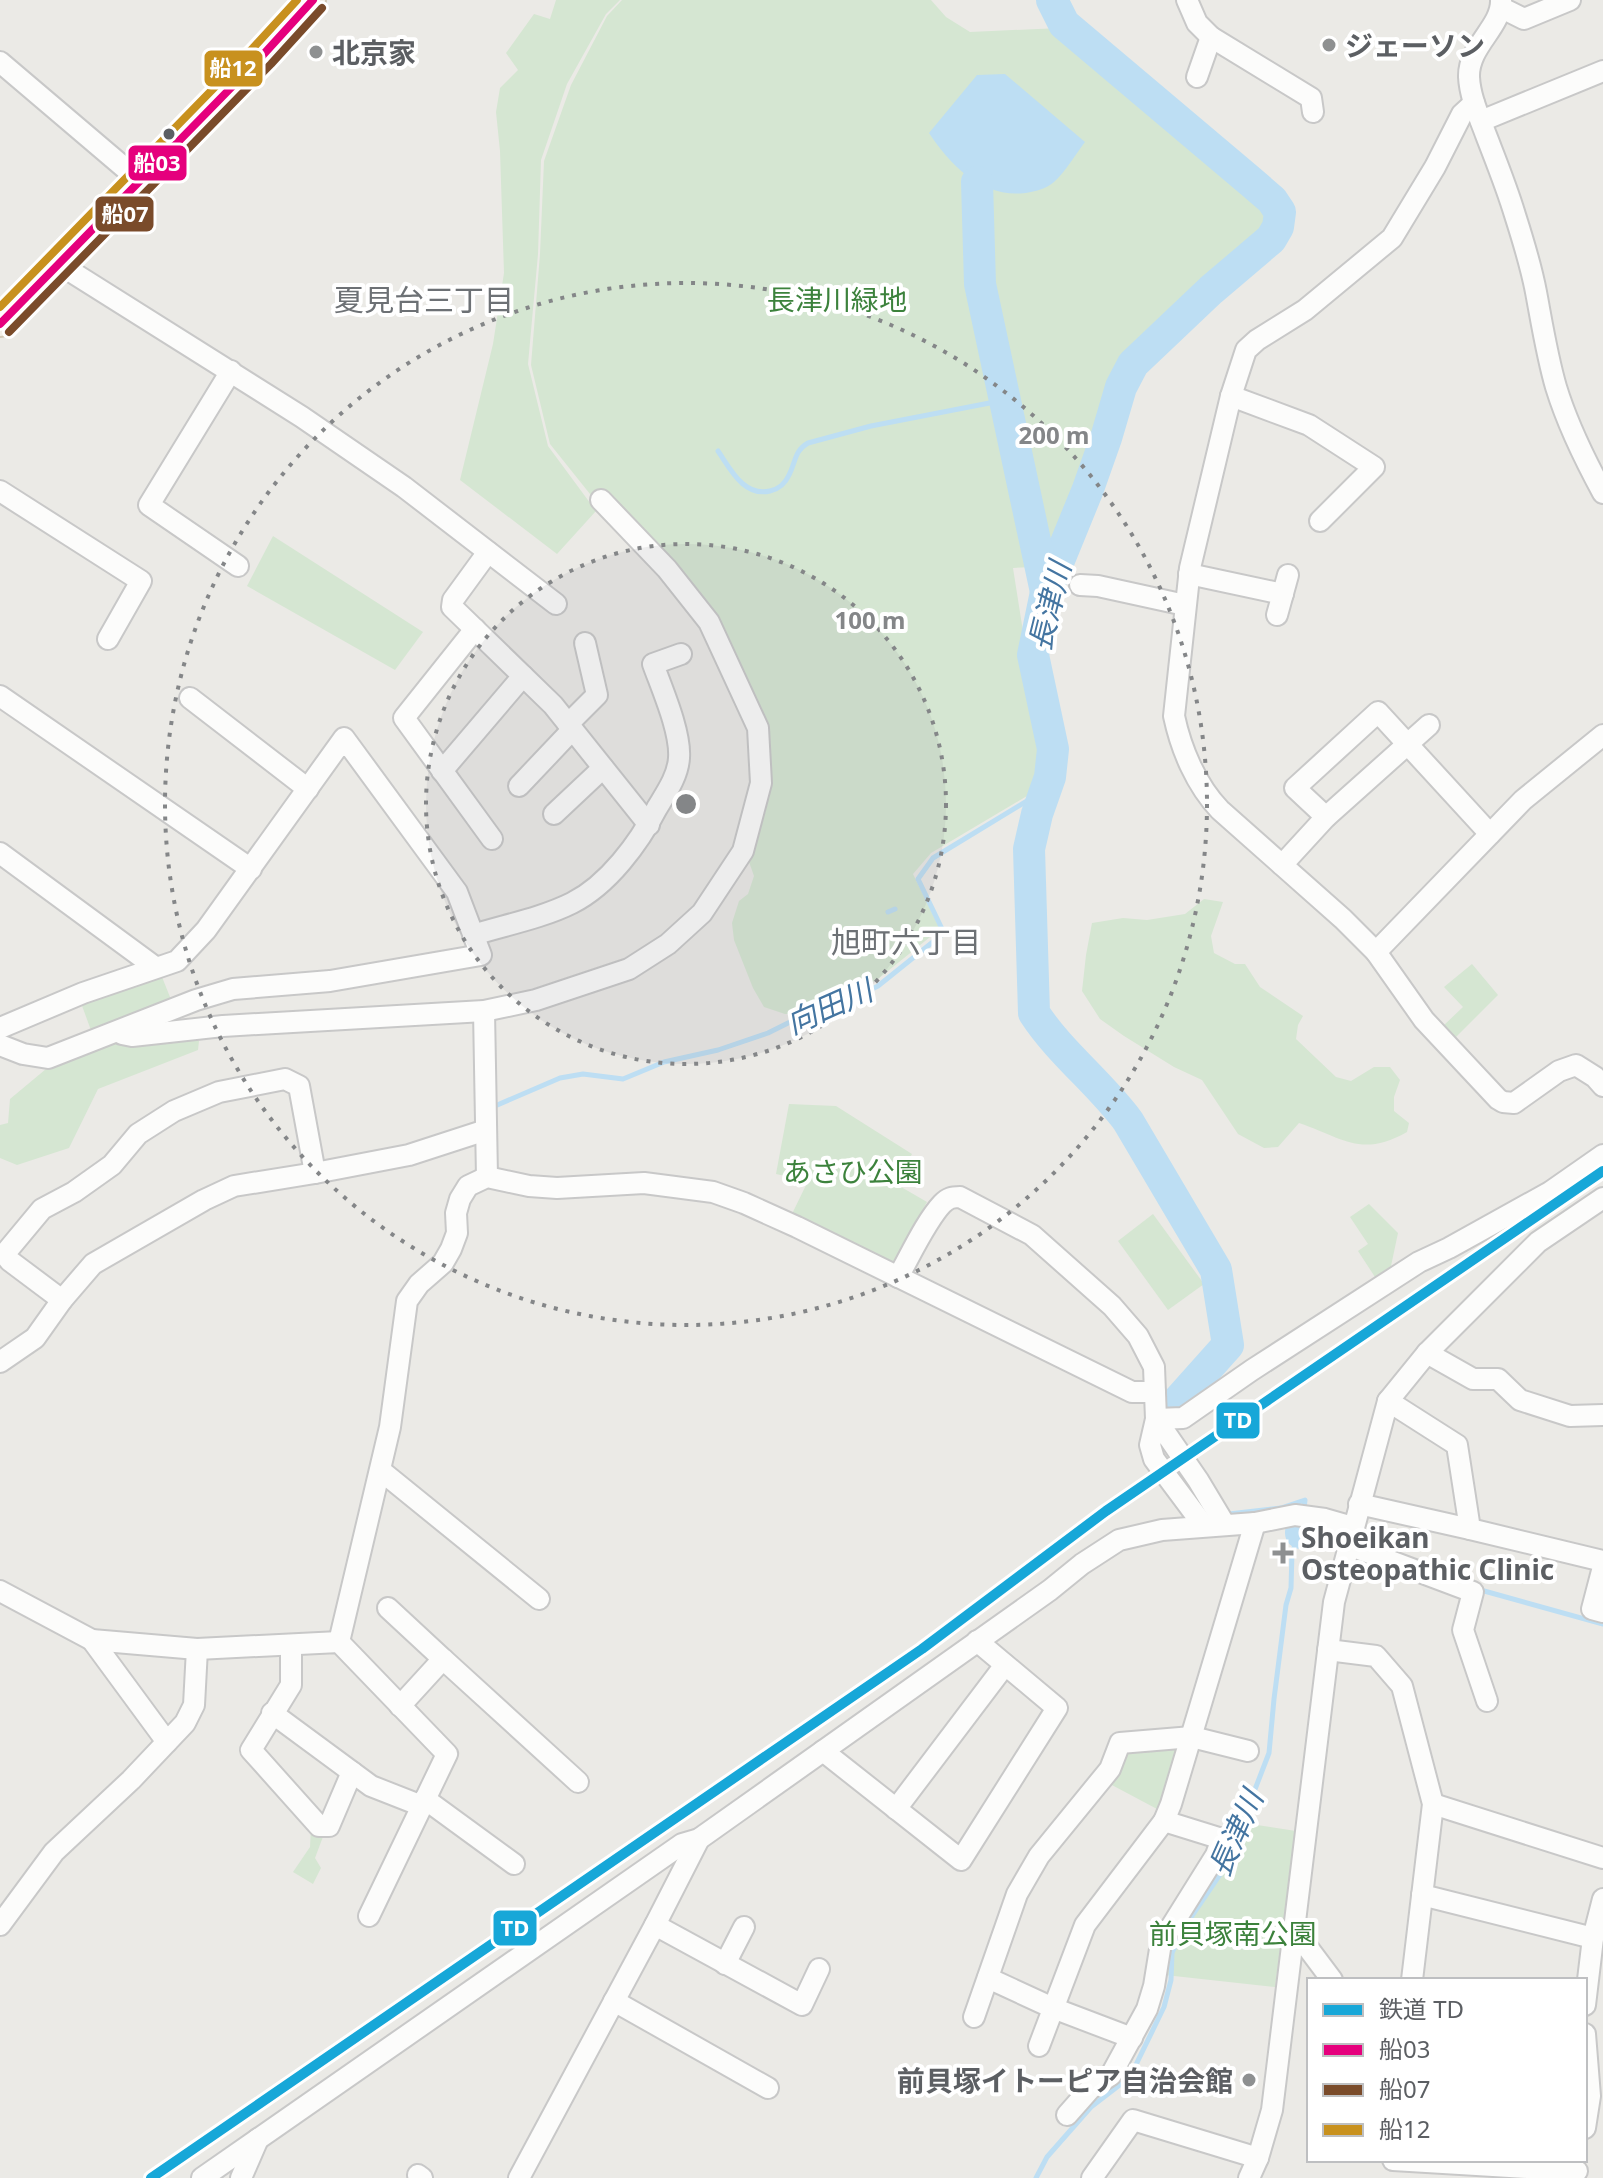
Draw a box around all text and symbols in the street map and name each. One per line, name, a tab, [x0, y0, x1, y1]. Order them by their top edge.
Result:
place label: ジェーソン	[1345, 26, 1485, 64]
place label: 北京家	[332, 33, 416, 71]
marker: ジェーソン	[1320, 36, 1338, 54]
marker: 北京家	[307, 43, 325, 61]
line badge: 船12	[203, 49, 264, 88]
text: 船12	[209, 52, 257, 82]
unlabelled marker	[161, 126, 177, 142]
line badge: 船03	[127, 144, 188, 182]
text: 船03	[133, 147, 181, 177]
line badge: 船07	[94, 195, 155, 233]
text: 船07	[101, 198, 149, 228]
district label: 夏見台三丁目	[334, 279, 514, 320]
park label: 長津川緑地	[767, 280, 907, 318]
text: 200 m	[1019, 418, 1089, 451]
water label: 長津川	[1018, 554, 1081, 655]
text: 100 m	[835, 603, 905, 636]
centre of rings	[672, 790, 700, 818]
district label: 旭町六丁目	[831, 921, 981, 962]
water label: 向田川	[780, 968, 881, 1043]
park label: あさひ公園	[783, 1152, 923, 1190]
line badge: TD	[1215, 1401, 1261, 1440]
text: TD	[1224, 1404, 1252, 1434]
place label: Shoeikan Osteopathic Clinic	[1301, 1518, 1554, 1588]
marker: Shoeikan Osteopathic Clinic	[1272, 1542, 1294, 1564]
water label: 長津川	[1198, 1781, 1273, 1882]
line badge: TD	[492, 1909, 538, 1947]
text: TD	[501, 1912, 529, 1942]
park label: 前貝塚南公園	[1149, 1914, 1317, 1952]
legend	[1307, 1978, 1587, 2162]
text: 鉄道 TD	[1379, 1992, 1464, 2025]
text: 船03	[1379, 2032, 1430, 2065]
place label: 前貝塚イトーピア自治会館	[897, 2061, 1233, 2099]
marker: 前貝塚イトーピア自治会館	[1240, 2071, 1258, 2089]
text: 船07	[1379, 2072, 1430, 2105]
text: 船12	[1379, 2112, 1430, 2145]

